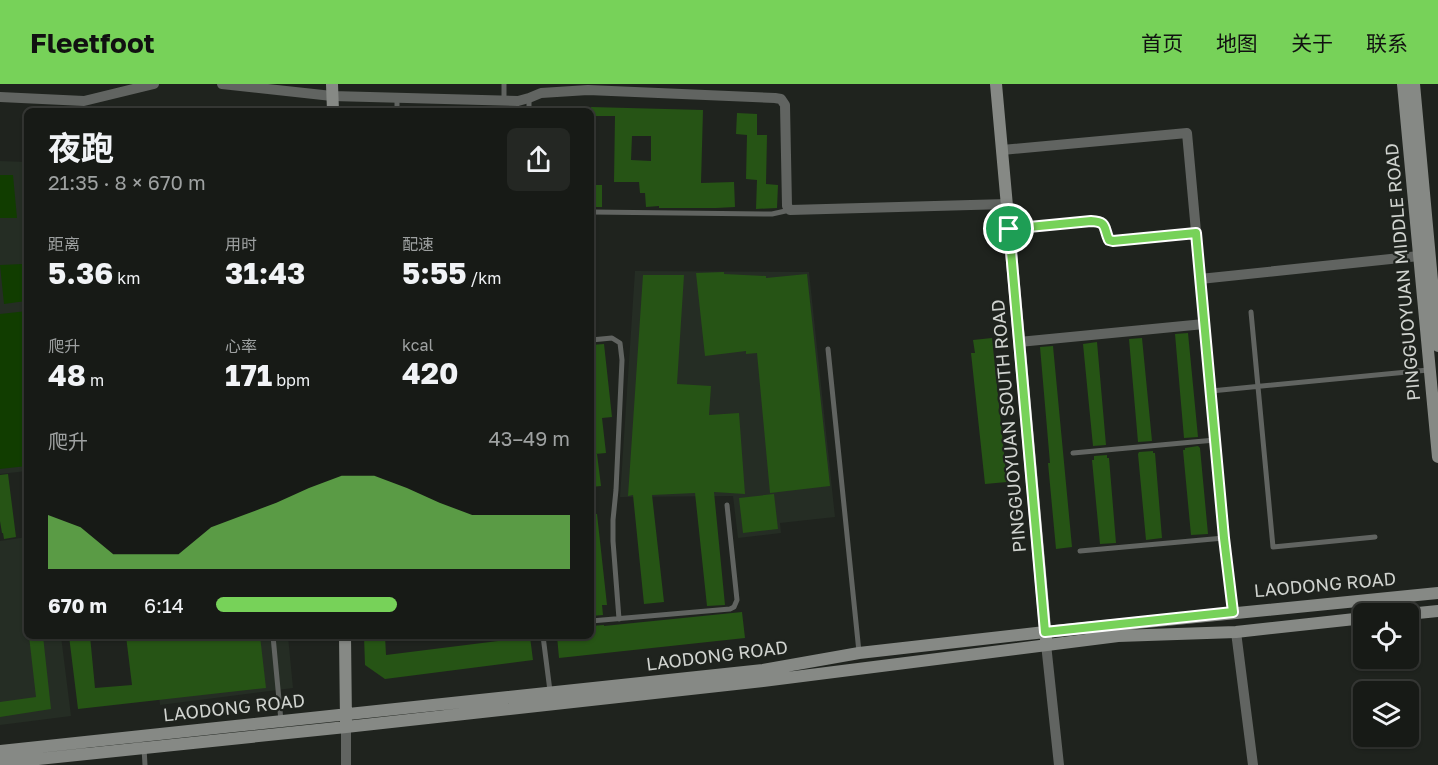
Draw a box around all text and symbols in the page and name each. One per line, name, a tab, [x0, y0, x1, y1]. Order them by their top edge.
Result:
text: Fleetfoot	[30, 26, 155, 59]
text: 首页	[1141, 30, 1183, 56]
text: 地图	[1216, 30, 1258, 56]
text: 关于	[1291, 30, 1333, 56]
text: 联系	[1366, 30, 1408, 56]
text: 夜跑	[48, 128, 114, 167]
button: share	[507, 128, 570, 191]
street label: PINGGUOYUAN MIDDLE ROAD	[1380, 142, 1424, 402]
text: 21:35 · 8 × 670 m	[48, 170, 206, 194]
pin	[983, 203, 1034, 254]
icon: arrive	[992, 212, 1025, 245]
text: 距离	[48, 234, 80, 254]
text: 用时	[225, 234, 257, 254]
text: 配速	[402, 234, 434, 254]
text: 5.36	[48, 255, 113, 291]
text: 31:43	[225, 255, 305, 291]
text: 5:55	[402, 255, 467, 291]
text: km	[113, 268, 140, 288]
text: /km	[467, 268, 501, 288]
street label: PINGGUOYUAN SOUTH ROAD	[986, 299, 1030, 554]
text: kcal	[402, 335, 434, 355]
text: 爬升	[48, 336, 80, 356]
text: 心率	[225, 336, 257, 356]
text: 420	[402, 355, 459, 391]
text: 48	[48, 357, 86, 393]
text: 171	[225, 357, 272, 393]
text: m	[86, 370, 104, 390]
text: bpm	[272, 370, 310, 390]
text: 43–49 m	[489, 426, 570, 450]
text: 爬升	[48, 429, 88, 453]
street label: LAODONG ROAD	[1253, 567, 1397, 601]
text: 670 m	[48, 593, 107, 617]
text: 6:14	[144, 593, 184, 617]
map controls	[1353, 603, 1419, 747]
button: locate	[1353, 603, 1419, 669]
street label: LAODONG ROAD	[645, 635, 789, 675]
button: layers	[1353, 681, 1419, 747]
street label: LAODONG ROAD	[162, 689, 306, 725]

